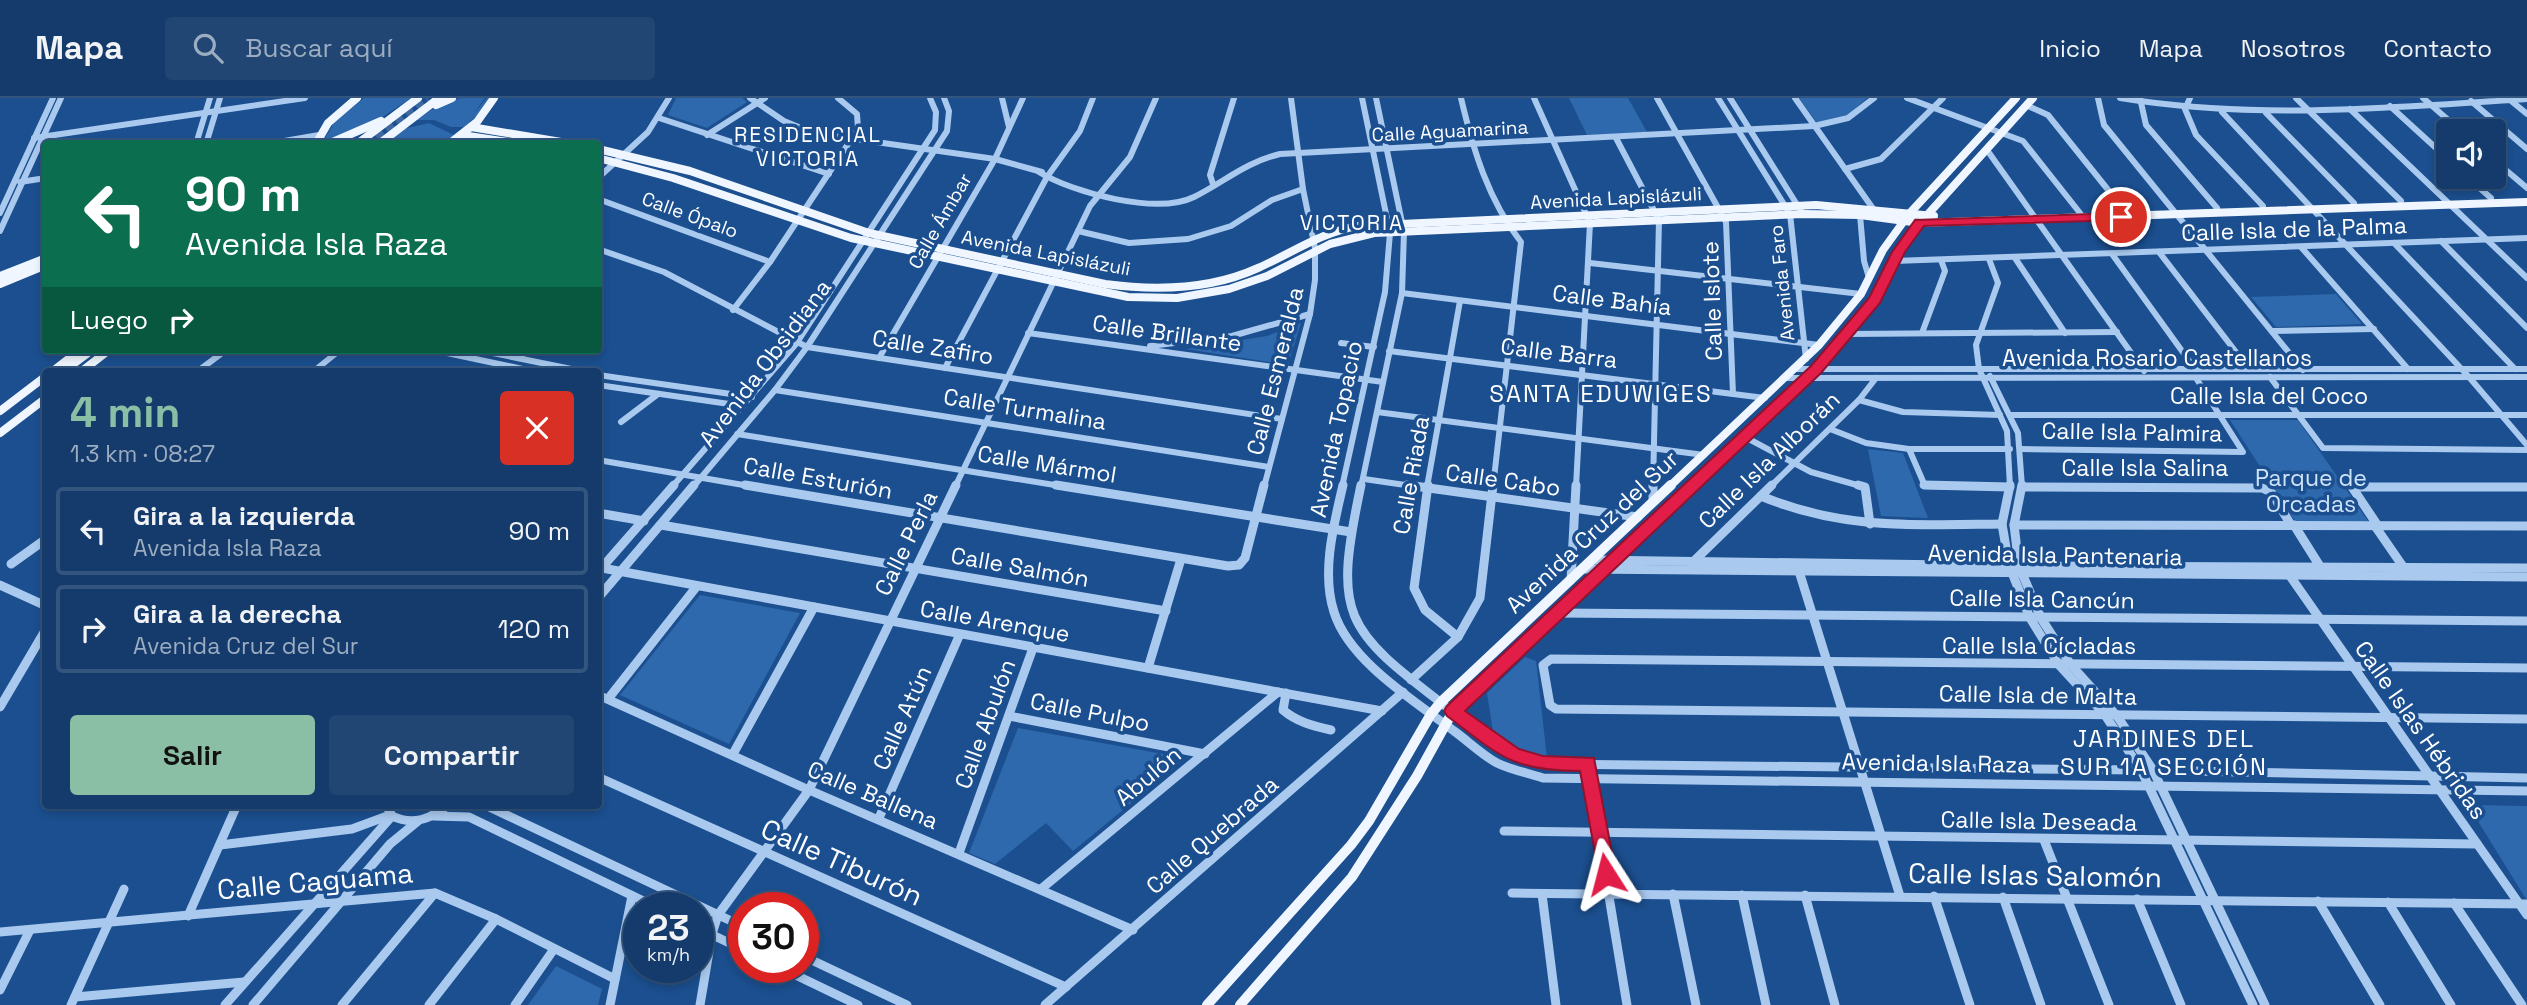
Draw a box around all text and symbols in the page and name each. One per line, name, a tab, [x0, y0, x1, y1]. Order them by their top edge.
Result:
search box	[165, 17, 655, 80]
text: Mapa	[35, 27, 123, 69]
icon: search	[189, 29, 227, 67]
text: Buscar aquí	[245, 31, 393, 65]
text: Inicio	[2039, 33, 2101, 64]
text: Mapa	[2139, 33, 2203, 64]
text: Nosotros	[2241, 33, 2346, 64]
text: Contacto	[2384, 33, 2492, 64]
street label: Calle Aguamarina	[1371, 114, 1529, 148]
map controls	[2436, 119, 2506, 189]
button: sound	[2436, 119, 2506, 189]
district label: RESIDENCIAL VICTORIA	[734, 121, 882, 172]
text: 90 m	[185, 163, 301, 225]
icon: left	[70, 168, 161, 259]
street label: Calle Ámbar	[902, 168, 978, 274]
street label: Avenida Lapislázuli	[1530, 181, 1702, 215]
street label: Calle Ópalo	[638, 186, 742, 244]
pin	[2091, 187, 2151, 247]
icon: arrive	[2102, 198, 2140, 236]
district label: VICTORIA	[1300, 209, 1404, 236]
street label: Calle Isla de la Palma	[2181, 210, 2407, 248]
text: Avenida Isla Raza	[185, 224, 448, 264]
street label: Avenida Lapislázuli	[959, 224, 1133, 282]
street label: Avenida Faro	[1763, 224, 1801, 342]
street label: Calle Islote	[1695, 241, 1729, 361]
street label: Avenida Obsidiana	[692, 273, 838, 453]
street label: Calle Bahía	[1551, 278, 1673, 322]
street label: Calle Esmeralda	[1240, 284, 1310, 458]
icon: right	[162, 301, 200, 339]
text: Luego	[70, 303, 148, 337]
street label: Calle Brillante	[1090, 308, 1244, 358]
street label: Calle Zafiro	[870, 323, 996, 371]
street label: Calle Barra	[1499, 331, 1619, 375]
street label: Avenida Topacio	[1303, 338, 1369, 520]
street label: Avenida Rosario Castellanos	[2002, 343, 2312, 373]
district label: SANTA EDUWIGES	[1489, 378, 1713, 409]
street label: Calle Turmalina	[942, 381, 1108, 437]
street label: Calle Isla del Coco	[2170, 381, 2368, 411]
street label: Calle Isla Alborán	[1692, 385, 1846, 535]
text: 4 min	[70, 386, 180, 439]
button: close	[500, 391, 574, 465]
street label: Calle Riada	[1386, 413, 1436, 537]
street label: Calle Isla Palmira	[2041, 415, 2223, 449]
street label: Calle Mármol	[975, 438, 1119, 490]
text: 1.3 km · 08:27	[70, 439, 215, 469]
street label: Avenida Cruz del Sur	[1499, 444, 1685, 620]
street label: Calle Esturión	[741, 450, 895, 506]
street label: Calle Isla Salina	[2061, 453, 2229, 483]
street label: Calle Cabo	[1444, 457, 1562, 503]
park label: Parque de Orcadas	[2255, 463, 2367, 519]
street label: Calle Perla	[868, 485, 944, 601]
text: Gira a la izquierda	[133, 499, 355, 533]
icon: left	[74, 512, 112, 550]
text: 90 m	[508, 514, 570, 548]
text: Avenida Isla Raza	[133, 533, 322, 563]
street label: Avenida Isla Pantenaria	[1927, 538, 2183, 572]
street label: Calle Salmón	[949, 540, 1091, 594]
street label: Calle Isla Cancún	[1949, 582, 2135, 616]
street label: Calle Arenque	[918, 593, 1072, 649]
text: Gira a la derecha	[133, 597, 342, 631]
icon: right	[74, 610, 112, 648]
text: 120 m	[498, 612, 570, 646]
text: Avenida Cruz del Sur	[133, 631, 359, 661]
street label: Calle Isla Cícladas	[1942, 631, 2136, 661]
street label: Calle Islas Hébridas	[2348, 635, 2494, 825]
street label: Calle Abulón	[948, 655, 1022, 793]
street label: Calle Atún	[866, 661, 938, 775]
street label: Calle Isla de Malta	[1939, 678, 2137, 712]
street label: Calle Pulpo	[1028, 686, 1152, 738]
button: Salir	[70, 715, 315, 795]
button: Compartir	[329, 715, 574, 795]
district label: JARDINES DEL SUR 1A SECCIÓN	[2060, 723, 2268, 782]
street label: Abulón	[1109, 740, 1187, 812]
street label: Avenida Isla Raza	[1841, 746, 2031, 780]
street label: Calle Ballena	[803, 754, 943, 836]
street label: Calle Quebrada	[1140, 769, 1284, 901]
street label: Calle Isla Deseada	[1940, 804, 2138, 838]
street label: Calle Tiburón	[755, 810, 929, 914]
position arrow	[1569, 837, 1643, 911]
street label: Calle Caguama	[215, 854, 415, 908]
street label: Calle Islas Salomón	[1908, 855, 2162, 895]
speed limit sign: 30	[728, 892, 819, 983]
text: 23	[647, 906, 690, 950]
text: km/h	[647, 943, 690, 966]

